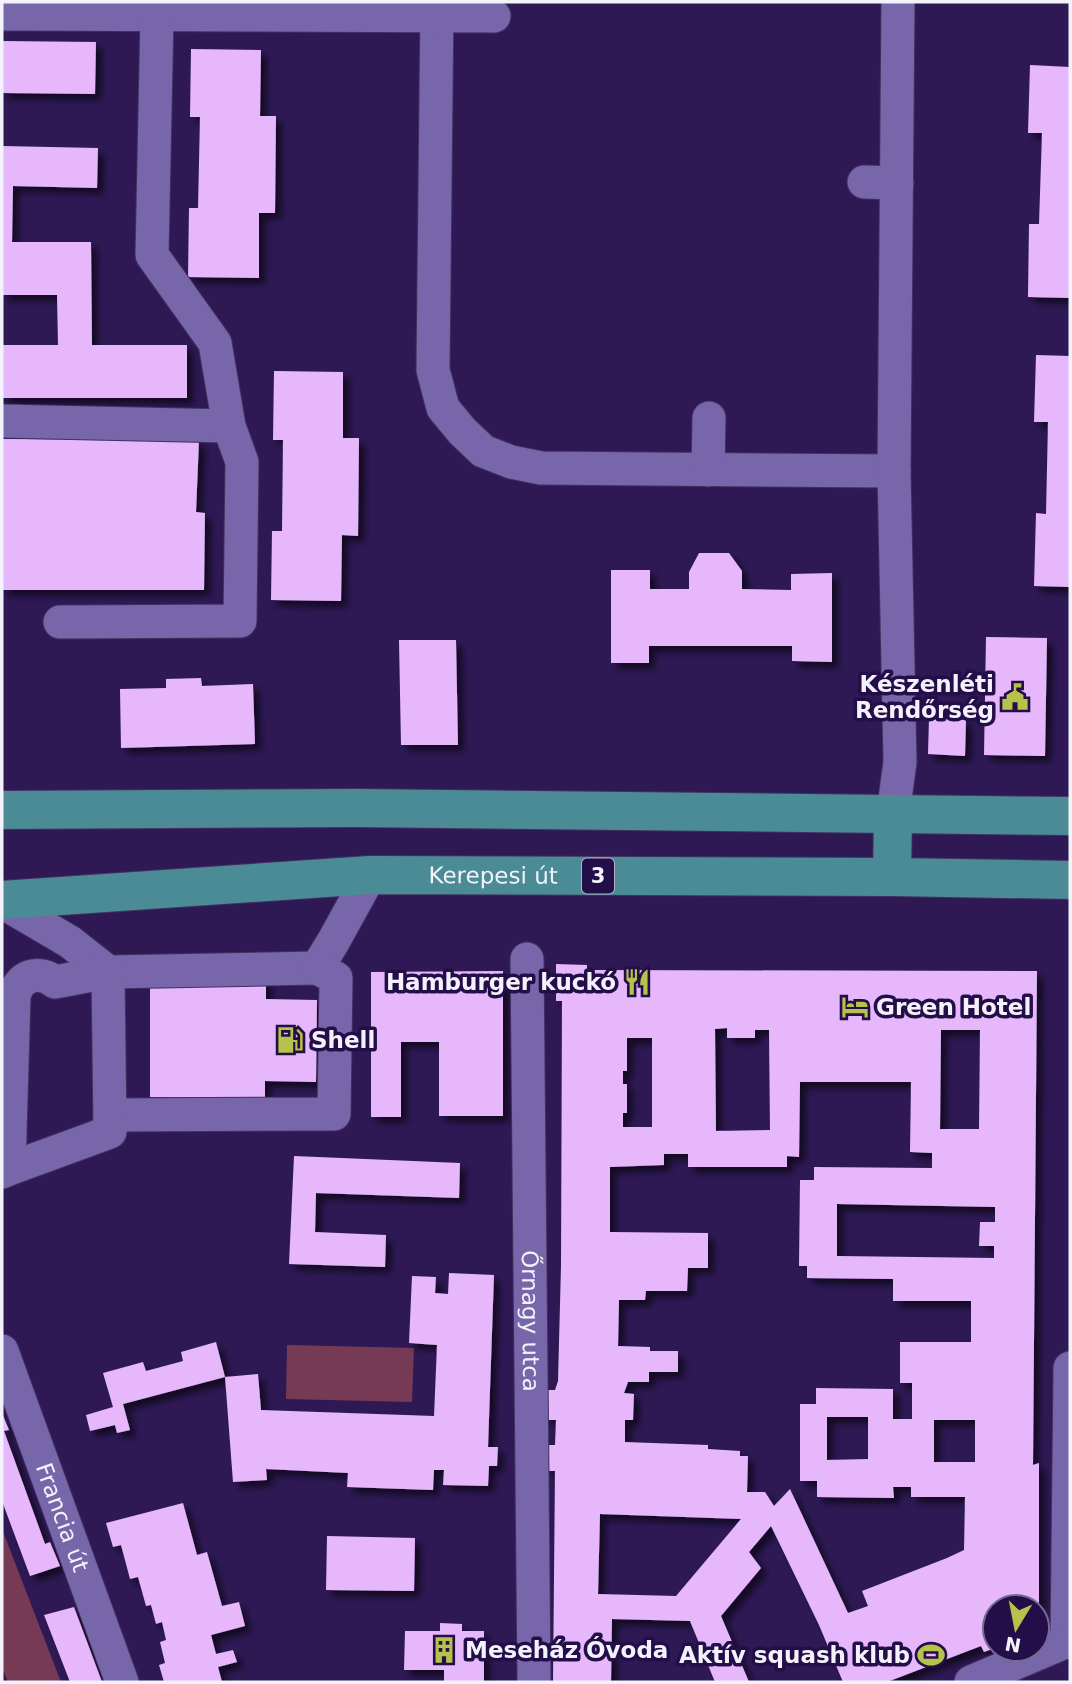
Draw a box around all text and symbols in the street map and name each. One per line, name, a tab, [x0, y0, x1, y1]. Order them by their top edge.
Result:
place label: Készenléti Rendőrség	[855, 671, 994, 723]
public building icon: Készenléti Rendőrség	[1000, 682, 1030, 712]
road number: 3	[582, 858, 614, 894]
street label: Kerepesi út	[428, 862, 558, 889]
restaurant icon: Hamburger kuckó	[622, 967, 652, 997]
place label: Hamburger kuckó	[386, 969, 616, 995]
hotel icon: Green Hotel	[840, 992, 870, 1022]
place label: Green Hotel	[876, 994, 1031, 1020]
fuel station icon: Shell	[275, 1025, 305, 1055]
place label: Shell	[311, 1027, 375, 1053]
street label: Őrnagy utca	[517, 1250, 544, 1392]
street label: Francia út	[31, 1459, 94, 1575]
north arrow	[981, 1593, 1051, 1663]
text: N	[1003, 1633, 1023, 1657]
building icon: Meseház Óvoda	[429, 1635, 459, 1665]
place label: Meseház Óvoda	[465, 1636, 668, 1663]
sports icon: Aktív squash klub	[916, 1640, 946, 1670]
place label: Aktív squash klub	[679, 1642, 910, 1668]

